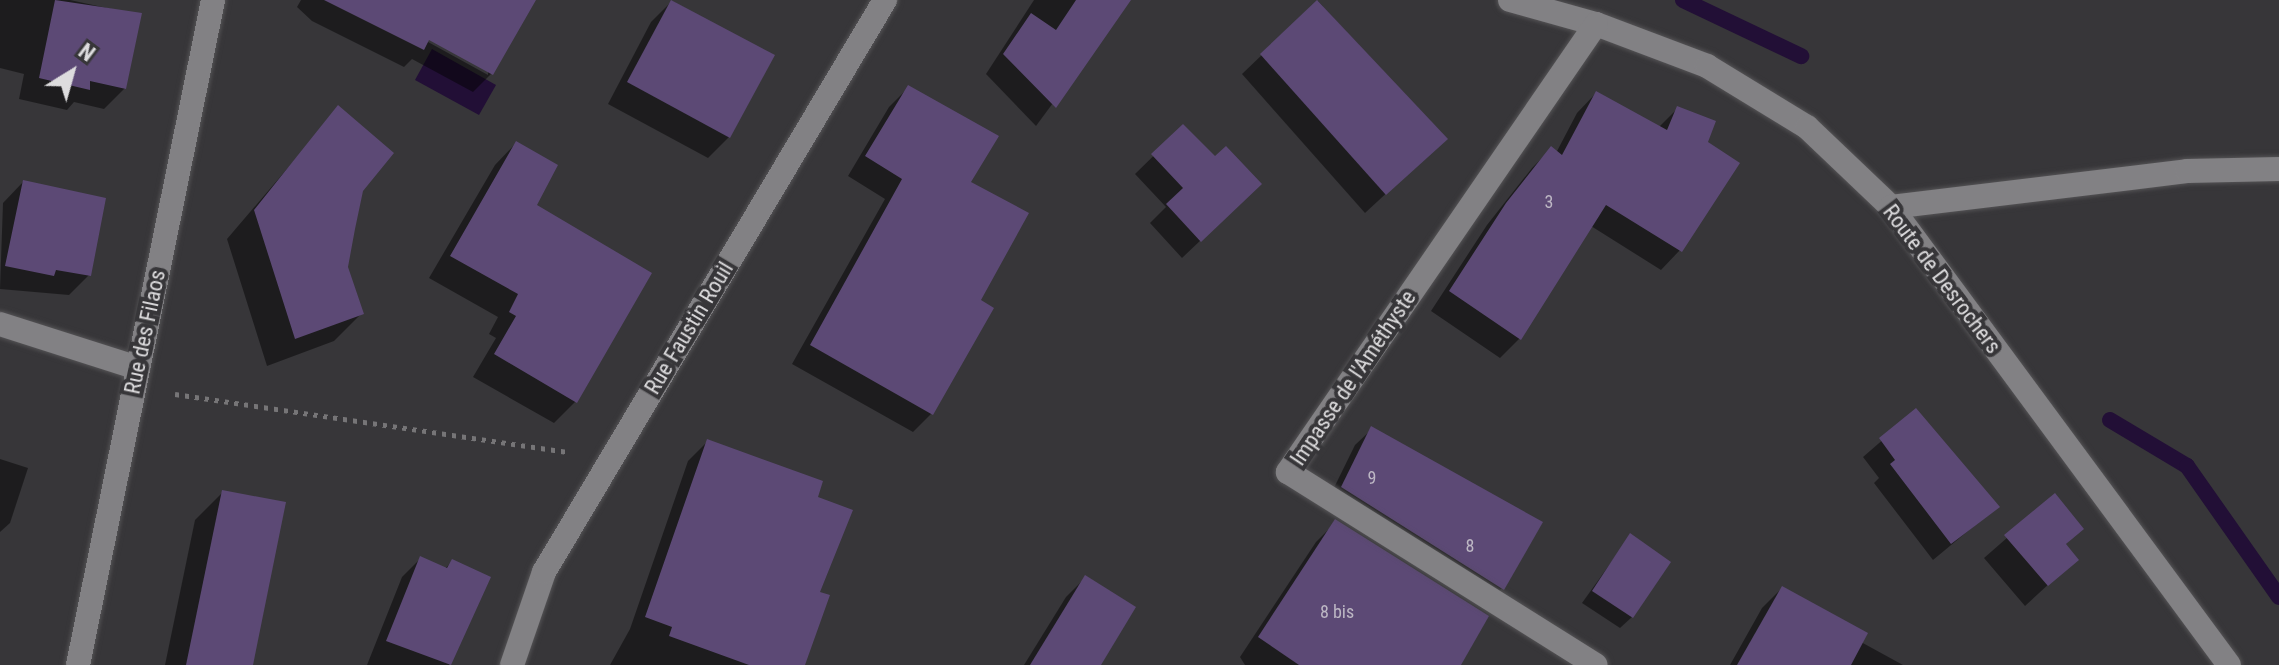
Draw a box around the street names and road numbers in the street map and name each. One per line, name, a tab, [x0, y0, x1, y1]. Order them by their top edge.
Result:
street label: Route de Desrochers	[1877, 199, 2007, 359]
street label: Rue Faustin Rouil	[639, 257, 739, 399]
street label: Rue des Filaos	[119, 267, 171, 397]
street label: Impasse de l'Améthyste	[1285, 285, 1421, 471]

